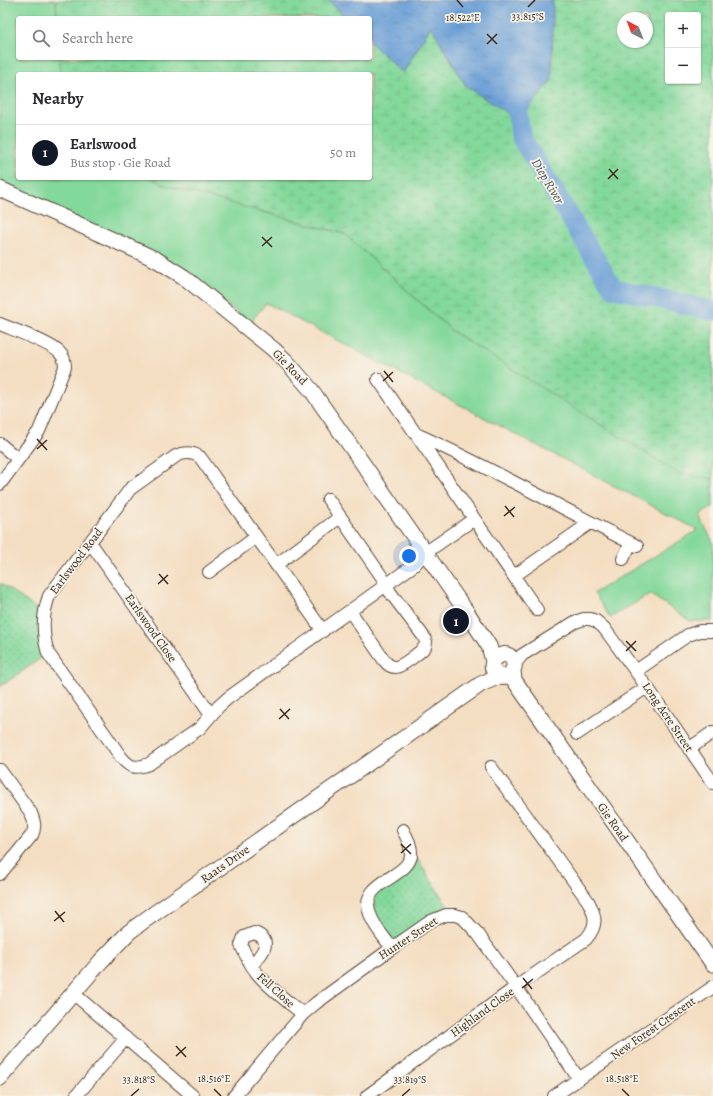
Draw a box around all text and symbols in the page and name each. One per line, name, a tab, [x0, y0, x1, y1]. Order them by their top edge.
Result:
text: 33.815°S	[512, 10, 544, 23]
text: 18.522°E	[446, 11, 480, 24]
north arrow	[617, 12, 653, 48]
map controls	[665, 12, 701, 84]
button: +	[665, 12, 701, 48]
search box	[16, 16, 372, 60]
icon: search	[30, 27, 52, 49]
text: Search here	[62, 28, 133, 48]
button: −	[665, 48, 701, 84]
text: Nearby	[32, 87, 83, 110]
text: Earlswood	[70, 134, 136, 154]
text: 1	[43, 144, 47, 161]
text: 50 m	[330, 144, 356, 161]
text: Bus stop · Gie Road	[70, 154, 171, 171]
water label: Diep River	[528, 155, 569, 207]
street label: Gie Road	[269, 346, 311, 389]
street label: Earlswood Road	[46, 524, 106, 597]
your location	[399, 546, 419, 566]
street label: Earlswood Close	[121, 590, 181, 666]
pin: 1	[443, 606, 469, 636]
street label: Long Acre Street	[639, 679, 697, 755]
street label: Gie Road	[594, 799, 632, 845]
street label: Raats Drive	[197, 841, 253, 887]
street label: Hunter Street	[375, 913, 441, 963]
street label: Fell Close	[254, 969, 298, 1011]
street label: Highland Close	[447, 983, 517, 1041]
street label: New Forest Crescent	[607, 993, 699, 1063]
text: 18.516°E	[198, 1072, 230, 1085]
text: 18.518°E	[606, 1072, 638, 1085]
text: 33.818°S	[123, 1073, 155, 1086]
text: 33.819°S	[394, 1073, 426, 1086]

